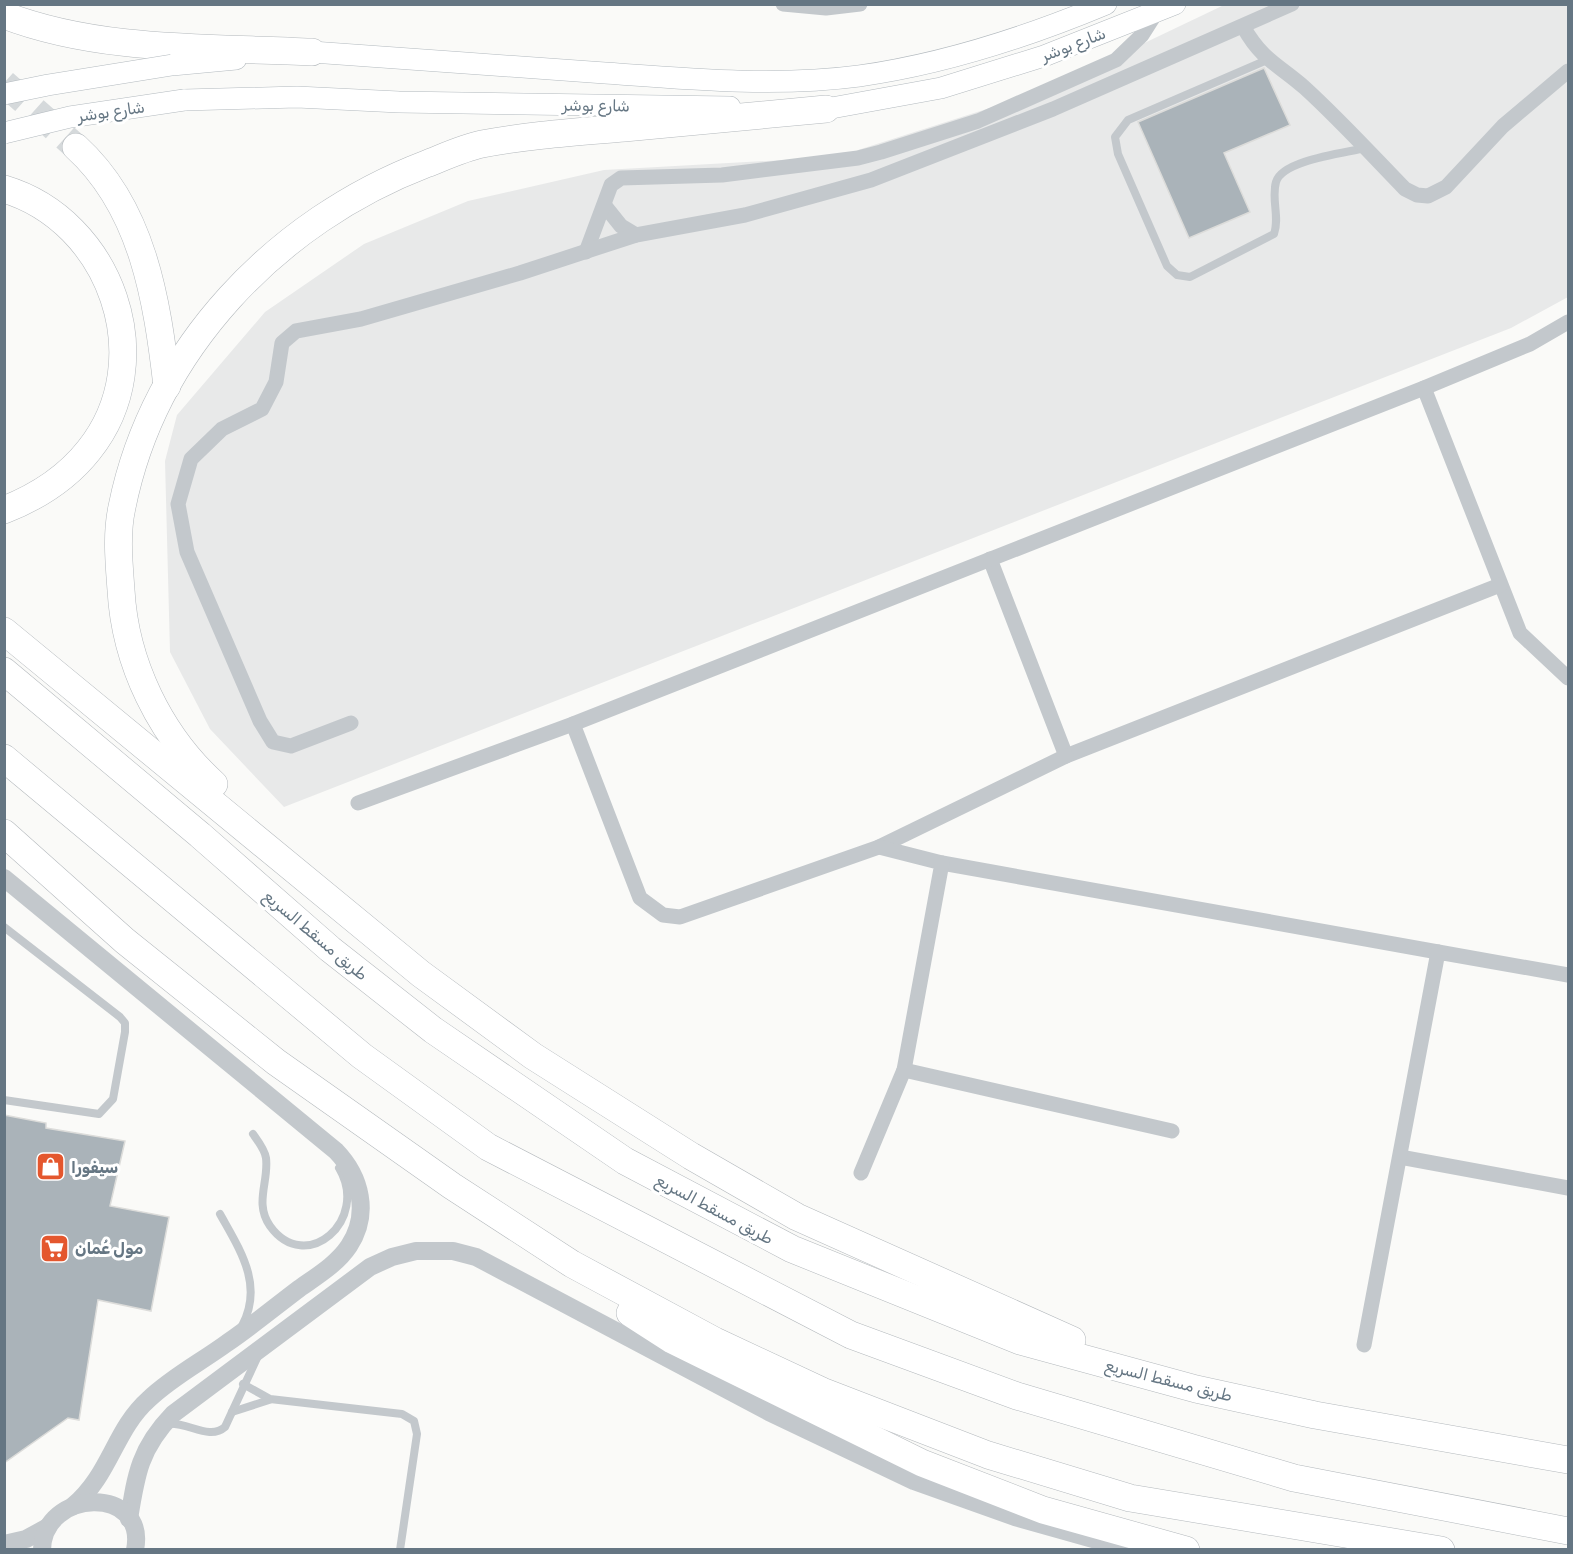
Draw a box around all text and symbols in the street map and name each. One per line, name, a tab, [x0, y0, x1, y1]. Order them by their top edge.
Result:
street label: شارع بوشر	[1037, 23, 1109, 68]
street label: شارع بوشر	[561, 95, 630, 118]
street label: شارع بوشر	[75, 97, 146, 128]
street label: طريق مسقط السريع	[259, 886, 372, 986]
shop icon: سيفورا	[34, 1151, 66, 1183]
place label: سيفورا	[71, 1158, 118, 1177]
street label: طريق مسقط السريع	[652, 1171, 777, 1250]
supermarket icon: مول عُمان	[38, 1232, 70, 1264]
place label: مول عُمان	[75, 1239, 143, 1258]
street label: طريق مسقط السريع	[1103, 1356, 1234, 1407]

